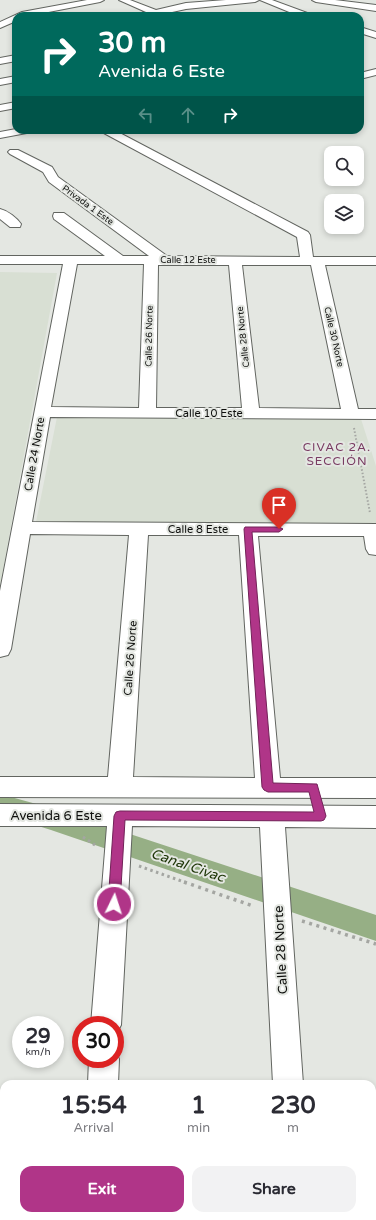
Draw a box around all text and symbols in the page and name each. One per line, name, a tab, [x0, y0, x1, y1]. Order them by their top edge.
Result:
text: 30 m	[98, 26, 166, 60]
icon: right	[32, 28, 84, 80]
text: Avenida 6 Este	[98, 60, 225, 82]
icon: left	[135, 104, 157, 126]
icon: ahead	[177, 104, 199, 126]
icon: right	[219, 104, 241, 126]
map controls	[324, 146, 364, 234]
button: search	[324, 146, 364, 186]
street label: Privada 1 Este	[60, 183, 116, 228]
button: layers	[324, 194, 364, 234]
street label: Calle 12 Este	[160, 255, 216, 266]
street label: Calle 26 Norte	[143, 305, 156, 367]
street label: Calle 28 Norte	[235, 306, 252, 368]
street label: Calle 30 Norte	[321, 306, 346, 368]
street label: Calle 10 Este	[175, 407, 243, 420]
street label: Calle 24 Norte	[22, 416, 47, 492]
district label: CIVAC 2A. SECCIÓN	[303, 440, 371, 468]
pin	[262, 488, 296, 529]
icon: arrive	[268, 494, 290, 516]
street label: Calle 8 Este	[168, 523, 228, 536]
street label: Calle 26 Norte	[121, 620, 140, 696]
street label: Avenida 6 Este	[10, 808, 102, 824]
water label: Canal Civac	[149, 845, 228, 887]
position arrow	[93, 883, 135, 925]
street label: Calle 28 Norte	[271, 905, 291, 995]
speed limit sign: 30	[72, 1016, 124, 1068]
text: 29	[25, 1025, 51, 1049]
text: km/h	[25, 1046, 51, 1058]
text: 15:54	[60, 1091, 127, 1120]
text: 1	[191, 1091, 206, 1120]
text: 230	[270, 1091, 316, 1120]
text: Arrival	[73, 1120, 114, 1136]
text: min	[187, 1120, 210, 1136]
text: m	[287, 1120, 299, 1136]
button: Exit	[20, 1166, 184, 1212]
button: Share	[192, 1166, 356, 1212]

